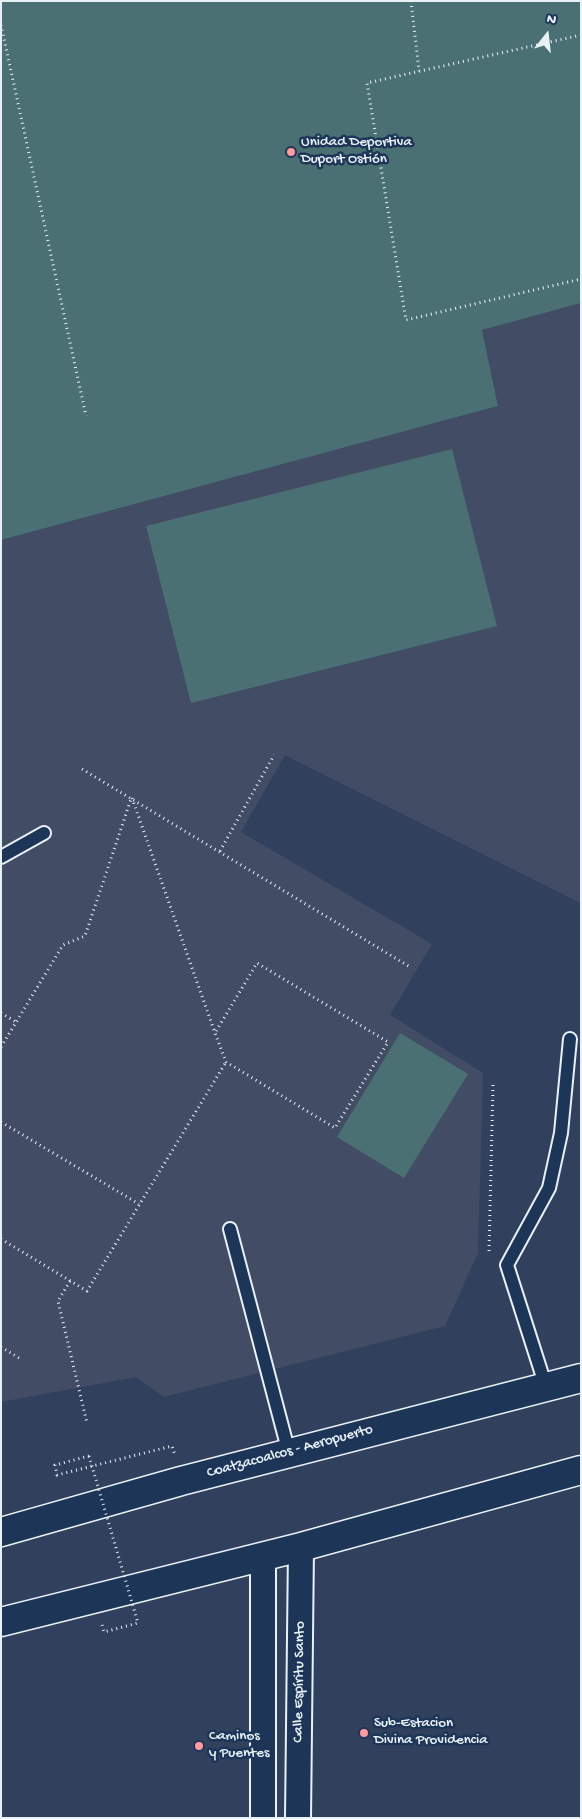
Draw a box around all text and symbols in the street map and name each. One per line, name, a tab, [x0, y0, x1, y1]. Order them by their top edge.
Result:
north arrow	[522, 10, 572, 60]
text: N	[545, 11, 558, 30]
place label: Unidad Deportiva Duport Ostión	[301, 134, 412, 169]
marker: Unidad Deportiva Duport Ostión	[285, 146, 297, 158]
street label: Coatzacoalcos - Aeropuerto	[205, 1421, 375, 1483]
street label: Calle Espíritu Santo	[290, 1621, 310, 1743]
place label: Sub-Estacion Divina Providencia	[374, 1715, 487, 1750]
marker: Sub-Estacion Divina Providencia	[358, 1727, 370, 1739]
place label: Caminos y Puentes	[209, 1728, 270, 1763]
marker: Caminos y Puentes	[193, 1740, 205, 1752]

